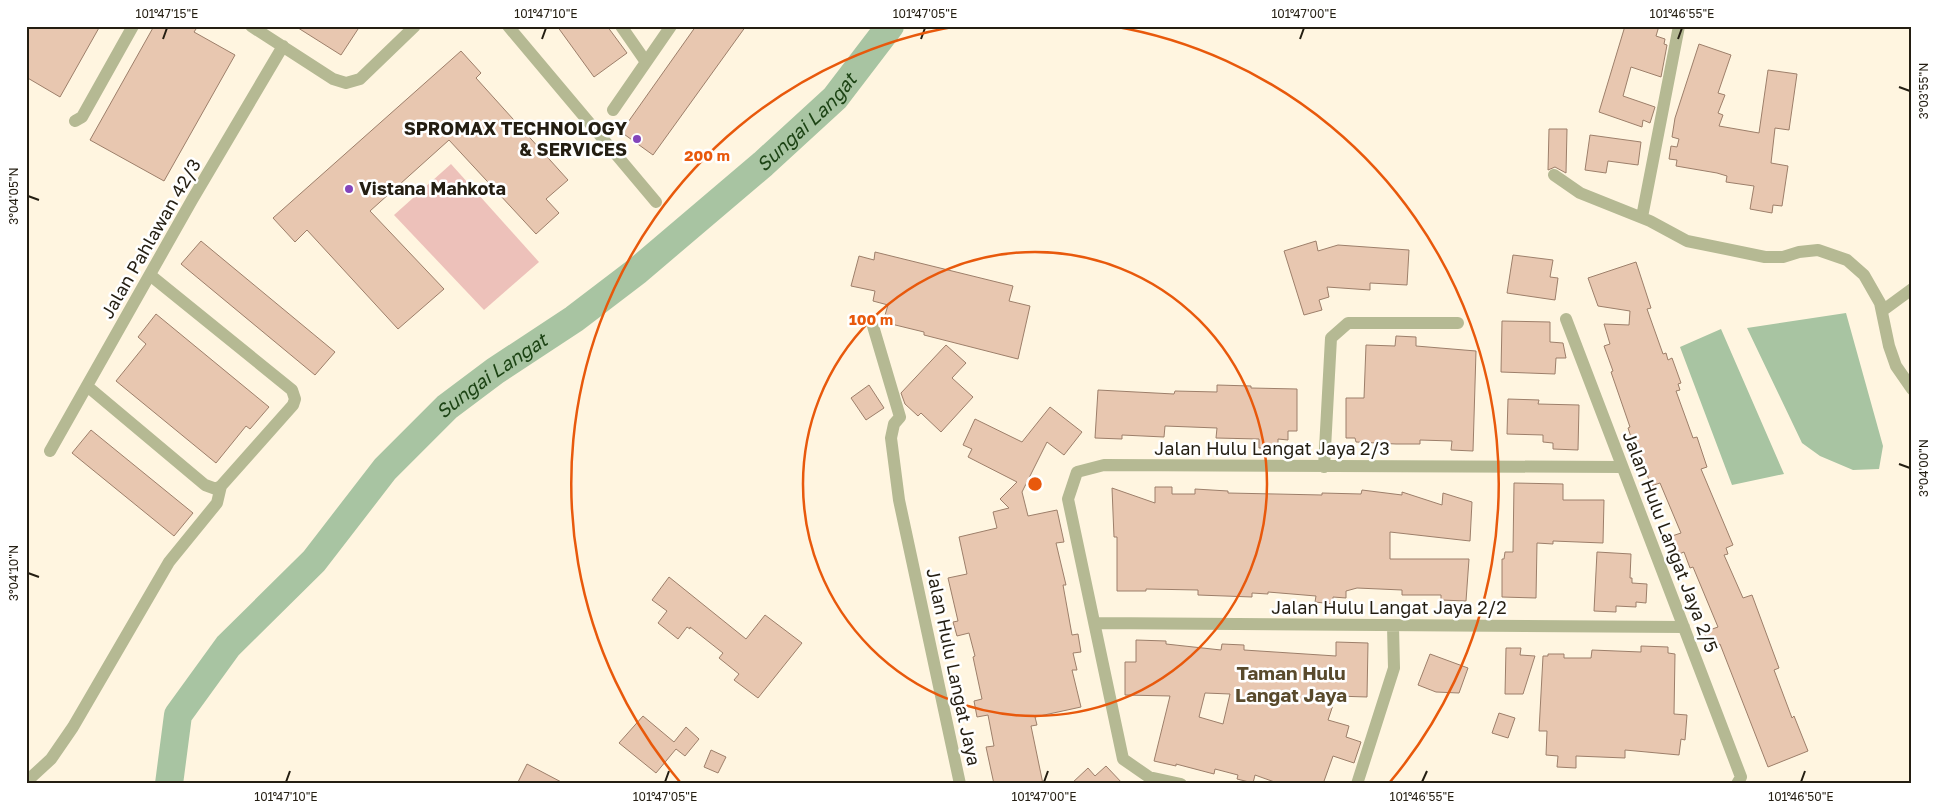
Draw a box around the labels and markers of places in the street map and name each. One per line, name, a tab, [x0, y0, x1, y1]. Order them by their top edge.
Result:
place label: SPROMAX TECHNOLOGY & SERVICES	[404, 117, 627, 160]
marker: SPROMAX TECHNOLOGY & SERVICES	[631, 133, 643, 145]
place label: Vistana Mahkota	[359, 177, 506, 199]
marker: Vistana Mahkota	[343, 183, 355, 195]
centre of rings	[1026, 475, 1044, 493]

